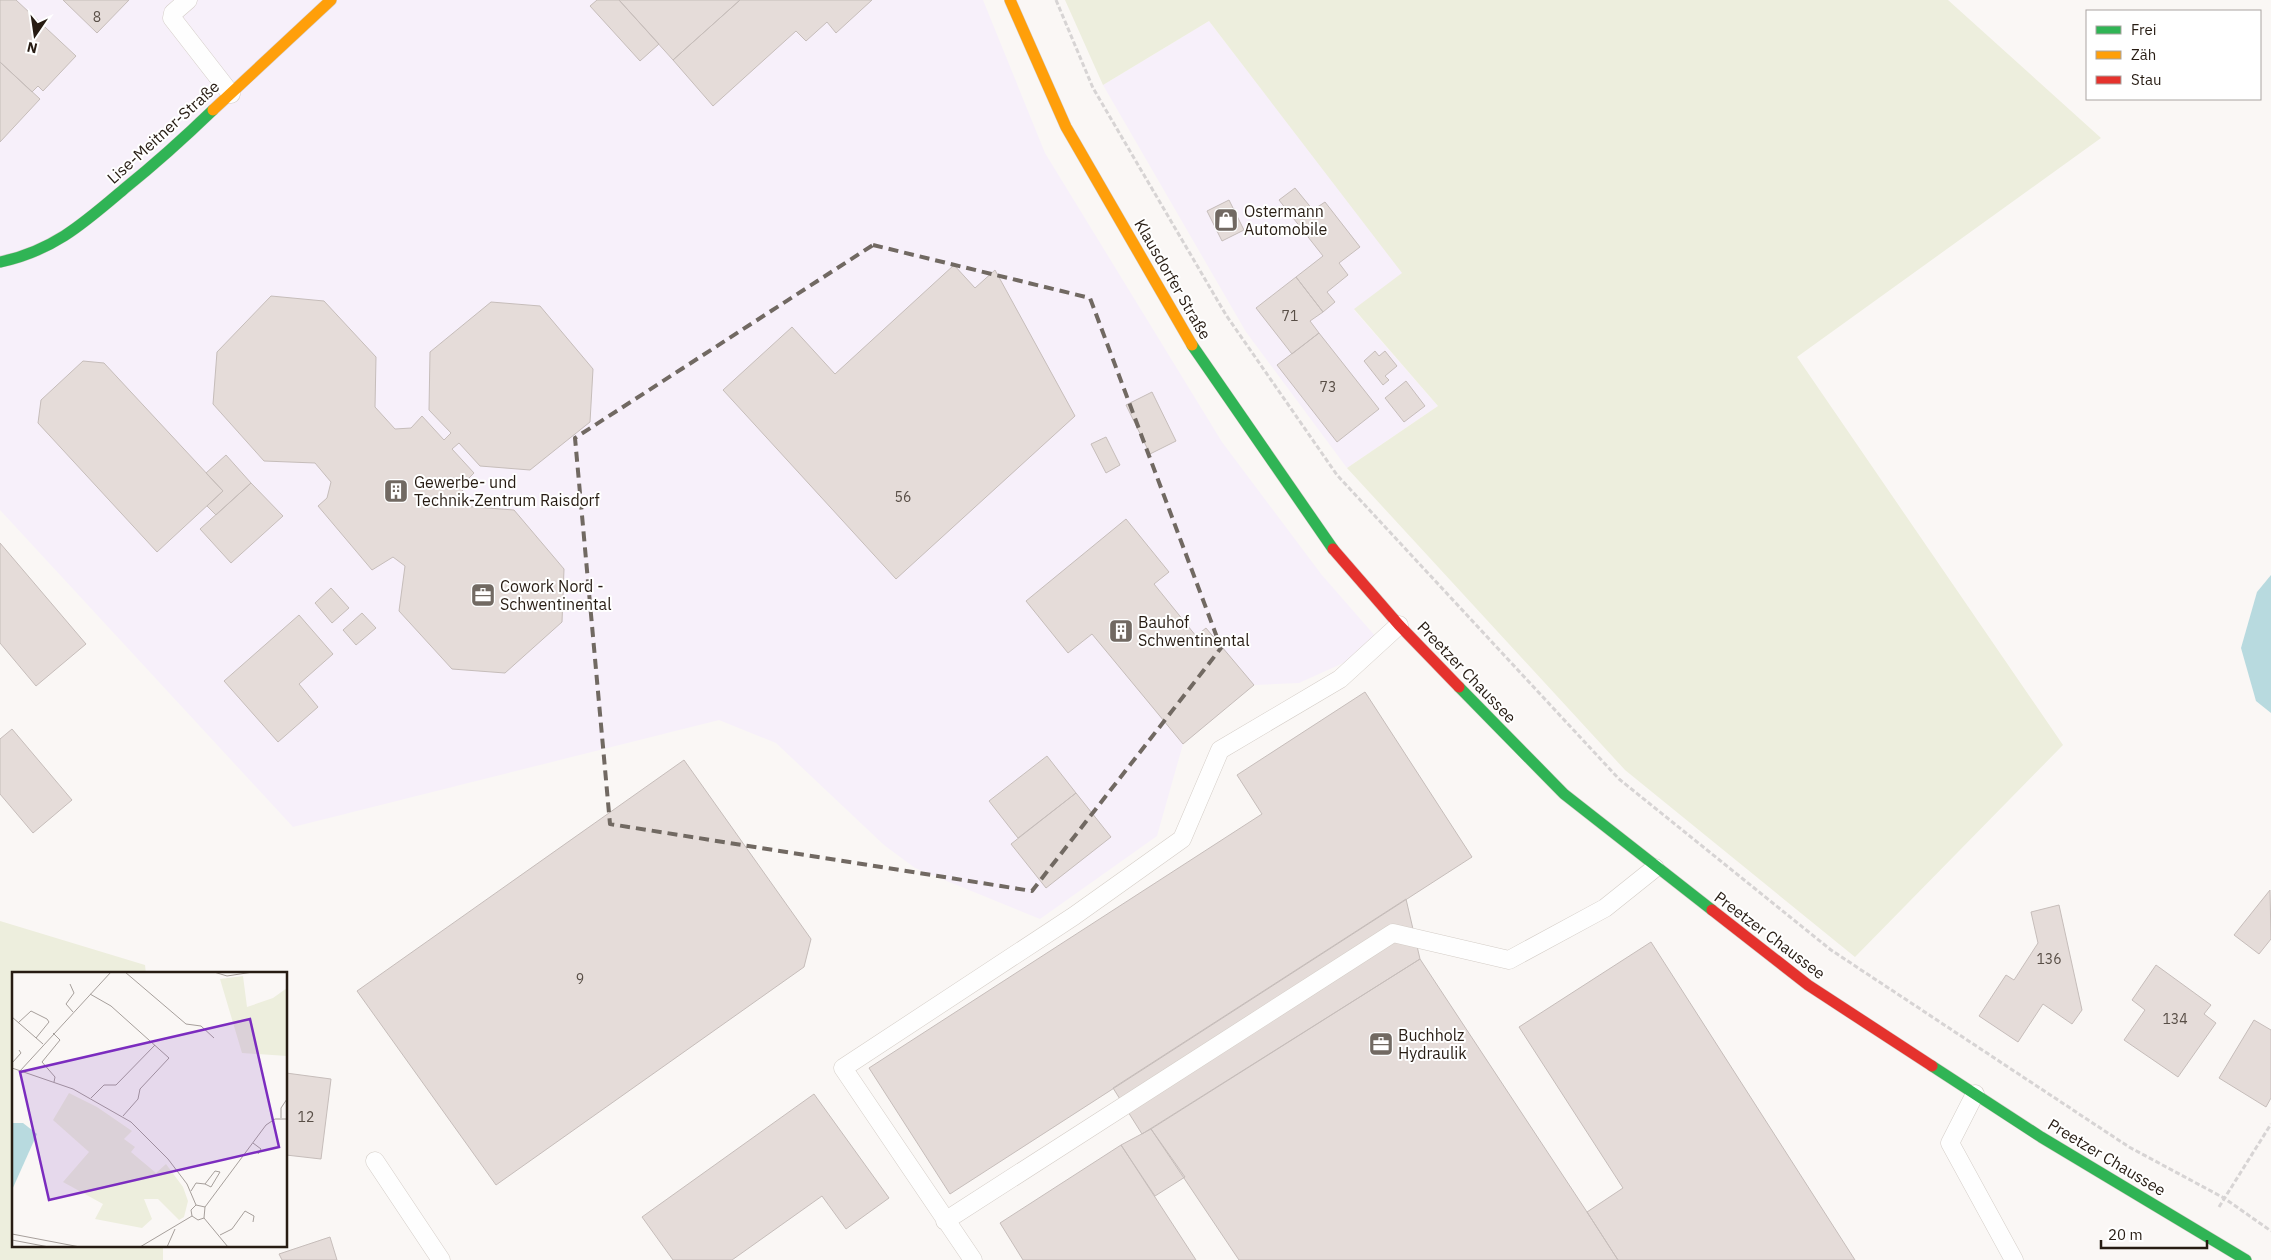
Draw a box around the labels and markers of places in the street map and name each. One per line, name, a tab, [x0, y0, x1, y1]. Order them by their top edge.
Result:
place label: Ostermann Automobile	[1244, 201, 1327, 239]
shop icon: Ostermann Automobile	[1213, 207, 1239, 233]
place label: Gewerbe- und Technik-Zentrum Raisdorf	[414, 472, 600, 510]
building icon: Gewerbe- und Technik-Zentrum Raisdorf	[383, 478, 409, 504]
place label: Cowork Nord - Schwentinental	[500, 576, 612, 614]
office icon: Cowork Nord - Schwentinental	[470, 582, 496, 608]
place label: Bauhof Schwentinental	[1138, 612, 1250, 650]
building icon: Bauhof Schwentinental	[1108, 618, 1134, 644]
place label: Buchholz Hydraulik	[1398, 1025, 1467, 1063]
office icon: Buchholz Hydraulik	[1368, 1031, 1394, 1057]

